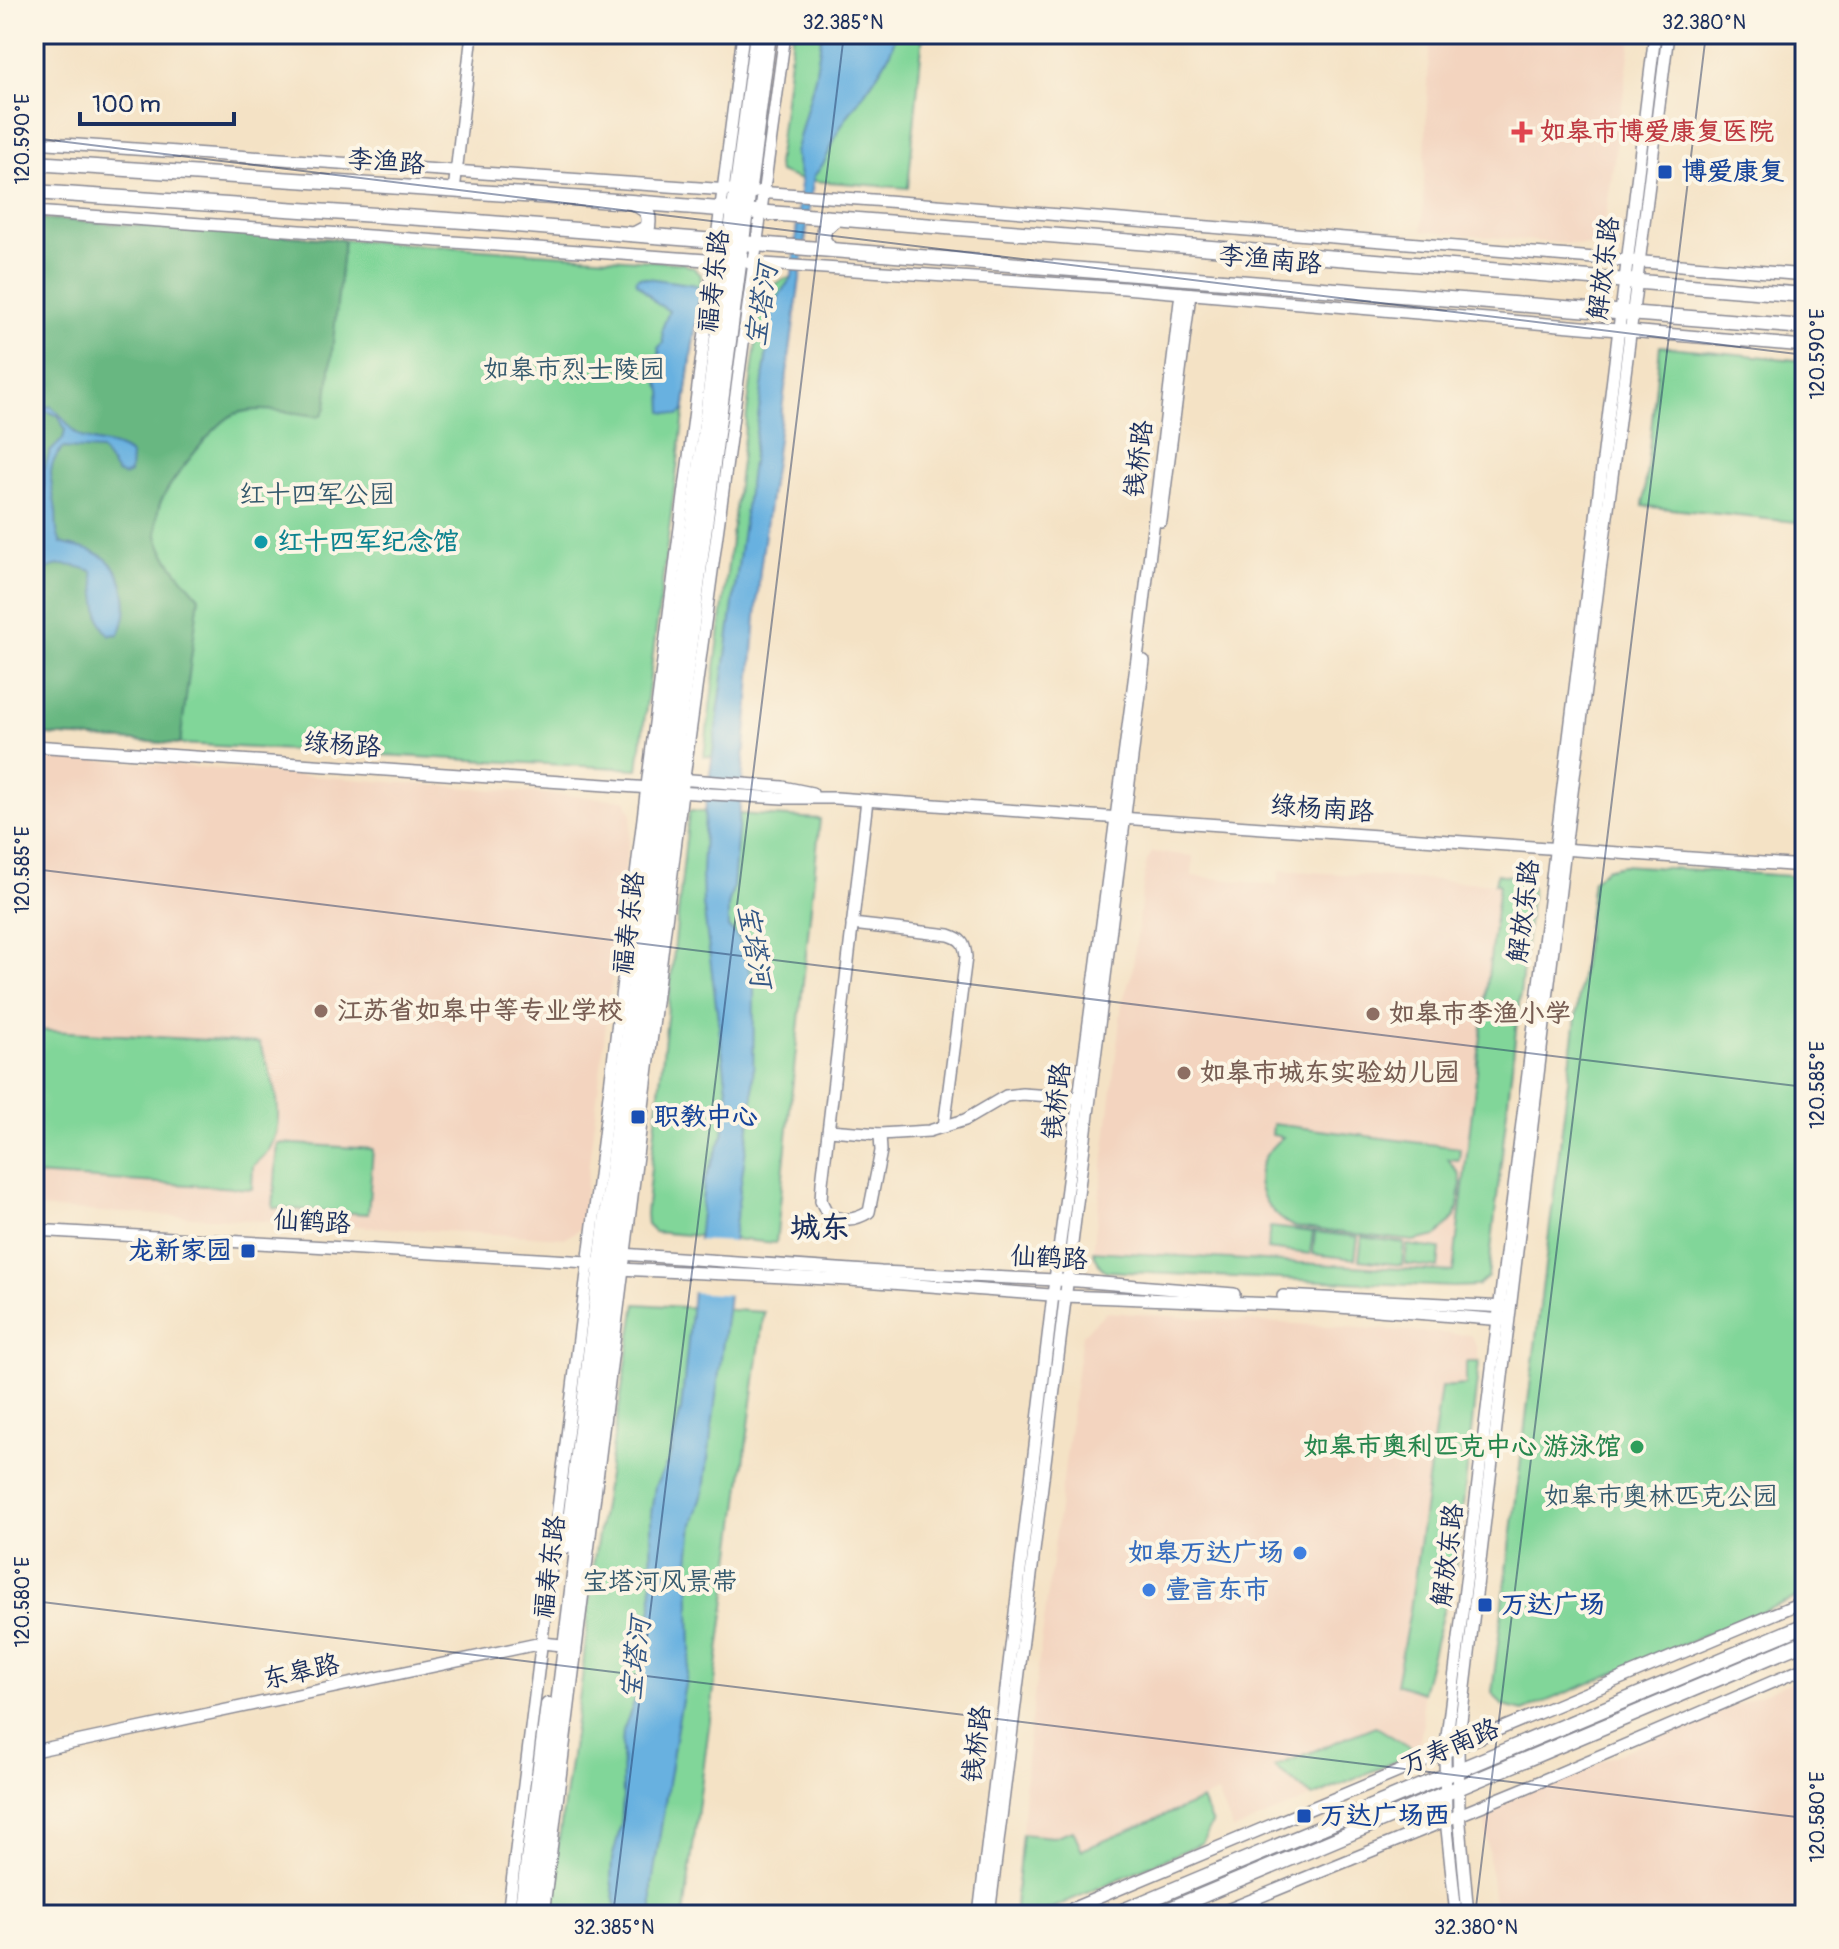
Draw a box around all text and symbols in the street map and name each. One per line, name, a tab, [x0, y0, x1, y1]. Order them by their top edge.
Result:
text: 32.385°N	[802, 10, 884, 35]
text: 32.380°N	[1662, 10, 1746, 35]
scale bar	[80, 76, 234, 126]
text: 100 m	[92, 90, 161, 119]
text: 120.590°E	[10, 94, 35, 185]
place label: 如皋市博爱康复医院	[1540, 116, 1774, 148]
marker: 如皋市博爱康复医院	[1511, 121, 1533, 143]
street label: 李渔路	[346, 143, 426, 181]
place label: 博爱康复	[1681, 156, 1785, 188]
marker: 博爱康复	[1656, 163, 1674, 181]
street label: 解放东路	[1582, 214, 1626, 322]
street label: 福寿东路	[692, 227, 736, 335]
street label: 李渔南路	[1217, 240, 1323, 280]
water label: 宝塔河	[738, 257, 786, 349]
text: 120.590°E	[1805, 309, 1830, 400]
park label: 如皋市烈士陵园	[483, 354, 665, 386]
street label: 钱桥路	[1118, 418, 1160, 500]
park label: 红十四军公园	[239, 479, 395, 511]
place label: 红十四军纪念馆	[277, 526, 459, 558]
marker: 红十四军纪念馆	[252, 533, 270, 551]
street label: 绿杨路	[302, 726, 382, 764]
street label: 绿杨南路	[1269, 789, 1375, 829]
text: 120.585°E	[10, 826, 35, 914]
street label: 解放东路	[1502, 857, 1546, 965]
street label: 福寿东路	[607, 869, 651, 977]
water label: 宝塔河	[729, 902, 779, 994]
place label: 江苏省如皋中等专业学校	[337, 995, 623, 1027]
place label: 如皋市李渔小学	[1389, 998, 1571, 1030]
marker: 江苏省如皋中等专业学校	[312, 1002, 330, 1020]
marker: 如皋市李渔小学	[1364, 1005, 1382, 1023]
text: 120.585°E	[1805, 1041, 1830, 1129]
place label: 如皋市城东实验幼儿园	[1200, 1057, 1460, 1089]
street label: 钱桥路	[1036, 1060, 1078, 1142]
marker: 如皋市城东实验幼儿园	[1175, 1064, 1193, 1082]
place label: 职教中心	[654, 1101, 758, 1133]
marker: 职教中心	[629, 1108, 647, 1126]
street label: 仙鹤路	[272, 1204, 352, 1240]
district label: 城东	[790, 1209, 850, 1246]
place label: 龙新家园	[128, 1235, 232, 1267]
street label: 仙鹤路	[1009, 1240, 1089, 1276]
marker: 龙新家园	[239, 1242, 257, 1260]
place label: 如皋市奥利匹克中心 游泳馆	[1303, 1431, 1621, 1463]
marker: 如皋市奥利匹克中心 游泳馆	[1628, 1438, 1646, 1456]
park label: 如皋市奥林匹克公园	[1544, 1481, 1778, 1513]
street label: 解放东路	[1426, 1501, 1470, 1609]
street label: 福寿东路	[528, 1513, 572, 1621]
place label: 如皋万达广场	[1128, 1537, 1284, 1569]
marker: 如皋万达广场	[1291, 1544, 1309, 1562]
text: 120.580°E	[10, 1557, 35, 1647]
park label: 宝塔河风景带	[582, 1566, 738, 1598]
place label: 壹言东市	[1165, 1574, 1269, 1606]
marker: 壹言东市	[1140, 1581, 1158, 1599]
place label: 万达广场	[1501, 1589, 1605, 1621]
marker: 万达广场	[1476, 1596, 1494, 1614]
water label: 宝塔河	[614, 1611, 659, 1703]
street label: 东皋路	[260, 1648, 342, 1696]
street label: 钱桥路	[956, 1703, 998, 1785]
street label: 万寿南路	[1396, 1712, 1504, 1782]
text: 120.580°E	[1805, 1772, 1830, 1862]
place label: 万达广场西	[1320, 1800, 1450, 1832]
marker: 万达广场西	[1295, 1807, 1313, 1825]
text: 32.385°N	[573, 1915, 655, 1940]
text: 32.380°N	[1434, 1915, 1518, 1940]

